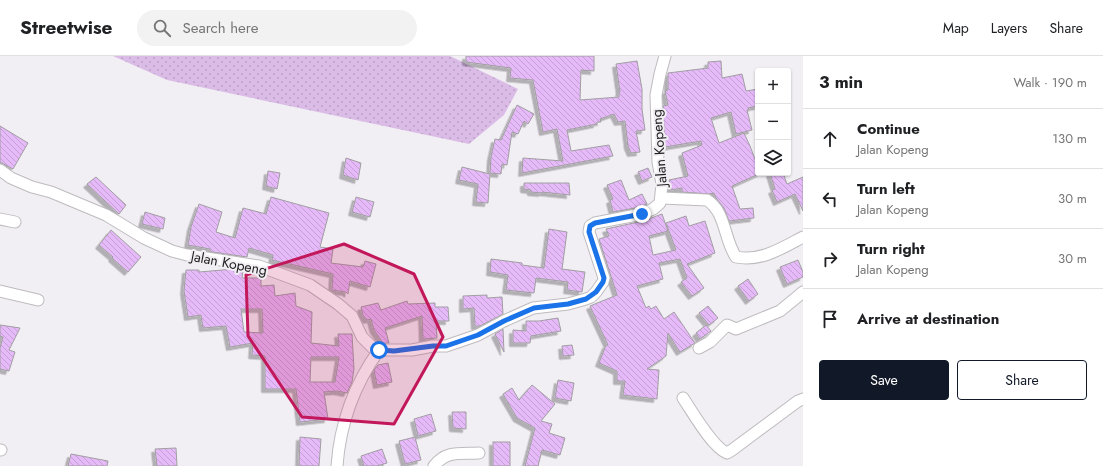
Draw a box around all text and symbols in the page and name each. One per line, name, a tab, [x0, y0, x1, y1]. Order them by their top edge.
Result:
search box	[137, 10, 417, 46]
text: Streetwise	[20, 14, 113, 41]
icon: search	[151, 17, 173, 39]
text: Search here	[183, 17, 258, 39]
text: Map	[943, 18, 969, 38]
text: Layers	[991, 18, 1027, 38]
text: Share	[1049, 18, 1083, 38]
map controls	[755, 68, 791, 176]
button: +	[755, 68, 791, 104]
text: 3 min	[819, 70, 863, 94]
text: Walk · 190 m	[1014, 73, 1087, 92]
button: −	[755, 104, 791, 140]
street label: Jalan Kopeng	[646, 109, 672, 189]
text: Continue	[857, 118, 920, 140]
icon: ahead	[819, 128, 841, 150]
text: 130 m	[1052, 129, 1087, 148]
button: layers	[755, 140, 791, 176]
text: Jalan Kopeng	[857, 140, 929, 159]
text: Turn left	[857, 178, 915, 200]
icon: left	[819, 188, 841, 210]
text: 30 m	[1058, 189, 1087, 208]
text: Jalan Kopeng	[857, 200, 929, 219]
route end	[633, 205, 651, 223]
text: Turn right	[857, 238, 925, 260]
street label: Jalan Kopeng	[187, 245, 269, 280]
icon: right	[819, 248, 841, 270]
text: 30 m	[1058, 249, 1087, 268]
text: Jalan Kopeng	[857, 260, 929, 279]
icon: arrive	[819, 308, 841, 330]
text: Arrive at destination	[857, 308, 999, 330]
route start	[370, 341, 388, 359]
button: Save	[819, 360, 949, 400]
button: Share	[957, 360, 1087, 400]

